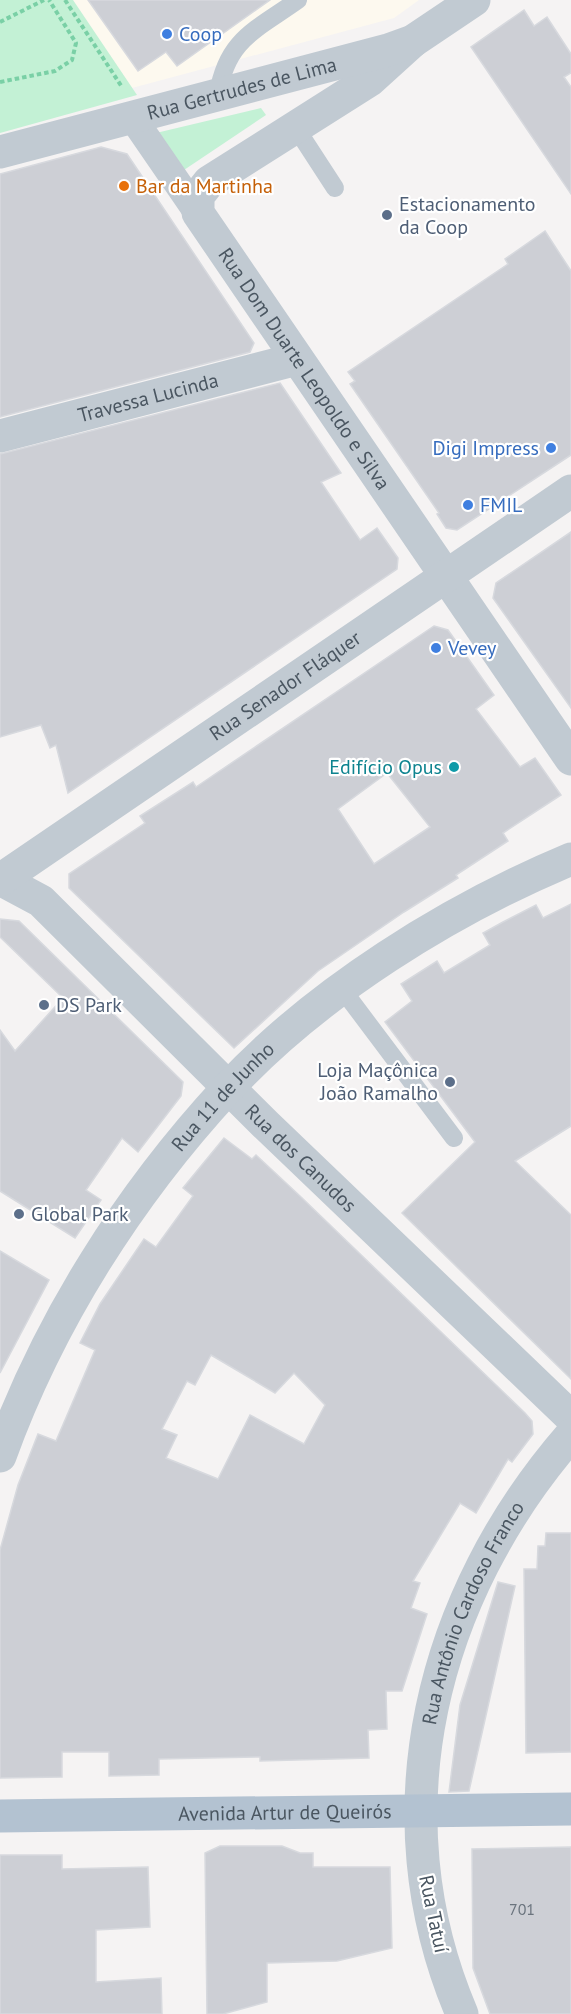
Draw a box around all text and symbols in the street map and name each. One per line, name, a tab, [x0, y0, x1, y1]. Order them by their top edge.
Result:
place label: Coop	[179, 21, 222, 47]
marker: Coop	[160, 27, 174, 41]
street label: Rua Gertrudes de Lima	[144, 51, 339, 126]
place label: Bar da Martinha	[136, 173, 273, 199]
marker: Bar da Martinha	[117, 179, 131, 193]
place label: Estacionamento da Coop	[399, 191, 535, 240]
marker: Estacionamento da Coop	[380, 208, 394, 222]
street label: Rua Dom Duarte Leopoldo e Silva	[213, 243, 396, 495]
street label: Travessa Lucinda	[75, 367, 221, 428]
place label: Digi Impress	[432, 435, 539, 461]
marker: Digi Impress	[544, 441, 558, 455]
place label: FMIL	[480, 492, 522, 518]
marker: FMIL	[461, 498, 475, 512]
street label: Rua Senador Fláquer	[204, 625, 366, 747]
place label: Vevey	[447, 635, 497, 661]
marker: Vevey	[429, 641, 443, 655]
place label: Edifício Opus	[329, 754, 442, 780]
marker: Edifício Opus	[447, 760, 461, 774]
place label: DS Park	[56, 992, 122, 1018]
marker: DS Park	[37, 998, 51, 1012]
street label: Rua 11 de Junho	[166, 1036, 280, 1157]
place label: Loja Maçônica João Ramalho	[317, 1057, 438, 1106]
marker: Loja Maçônica João Ramalho	[443, 1075, 457, 1089]
street label: Rua dos Canudos	[239, 1098, 362, 1218]
place label: Global Park	[31, 1201, 129, 1227]
marker: Global Park	[12, 1207, 26, 1221]
street label: Rua Antônio Cardoso Franco	[416, 1496, 530, 1727]
street label: Avenida Artur de Queirós	[178, 1798, 392, 1827]
street label: Rua Tatuí	[413, 1873, 455, 1955]
house number: 701	[509, 1899, 535, 1919]

